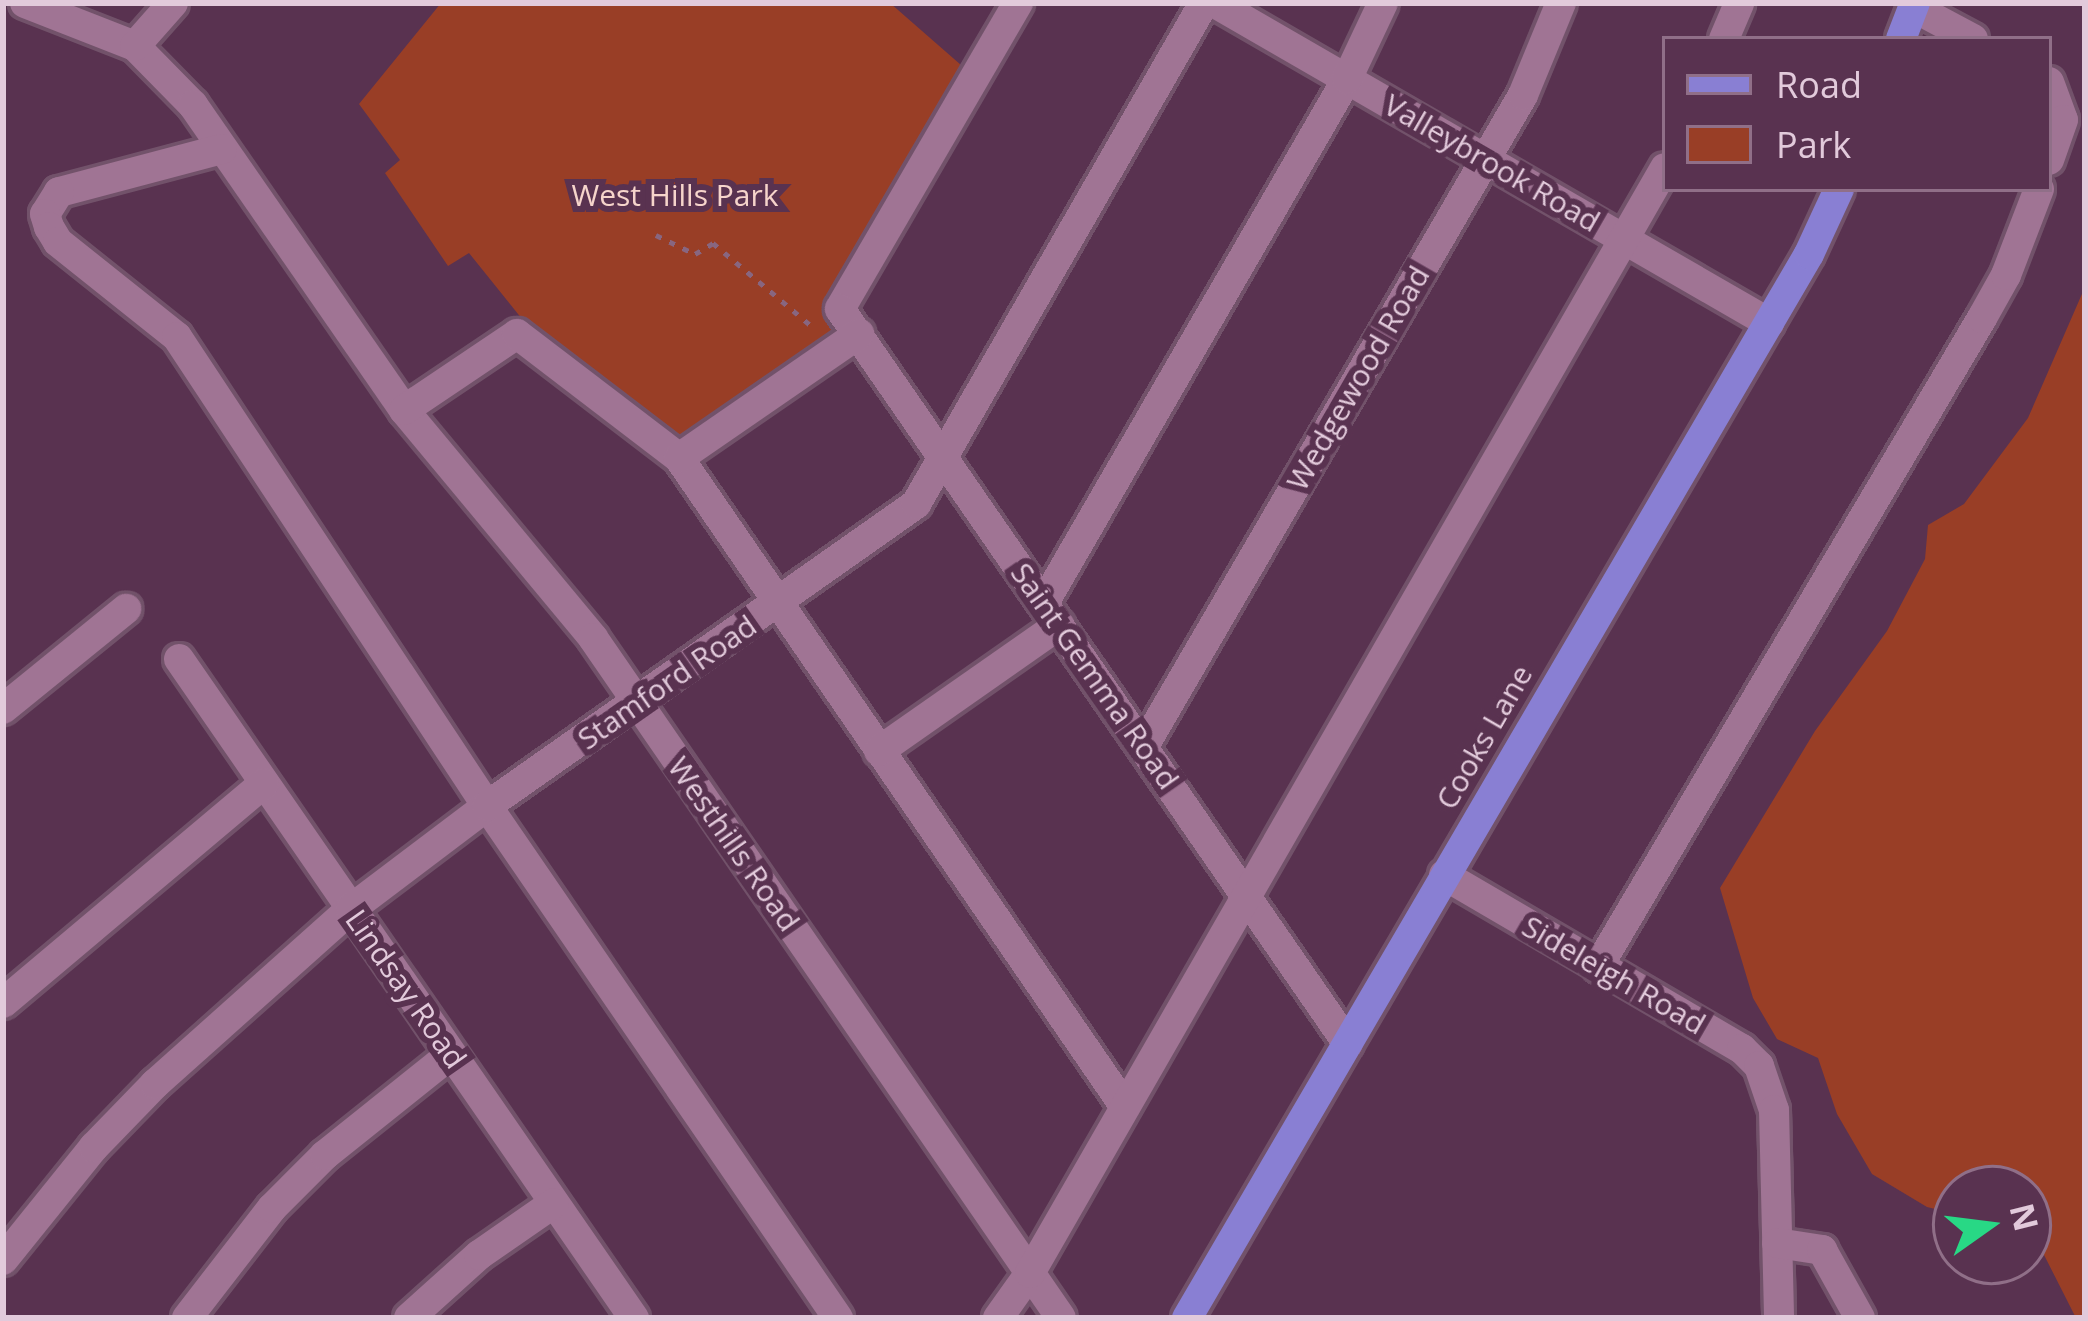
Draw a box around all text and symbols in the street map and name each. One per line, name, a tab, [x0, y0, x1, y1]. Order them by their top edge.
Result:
legend	[1662, 36, 2052, 192]
text: Road	[1776, 60, 1862, 109]
street label: Valleybrook Road	[1378, 87, 1606, 239]
text: Park	[1776, 120, 1851, 169]
park label: West Hills Park	[572, 177, 778, 213]
street label: Wedgewood Road	[1279, 259, 1437, 497]
street label: Saint Gemma Road	[1003, 556, 1187, 796]
street label: Stamford Road	[571, 607, 763, 757]
street label: Cooks Lane	[1428, 659, 1540, 815]
street label: Westhills Road	[661, 750, 807, 938]
street label: Lindsay Road	[338, 903, 474, 1075]
street label: Sideleigh Road	[1516, 908, 1712, 1042]
north arrow	[1932, 1165, 2052, 1285]
text: N	[1999, 1198, 2050, 1235]

